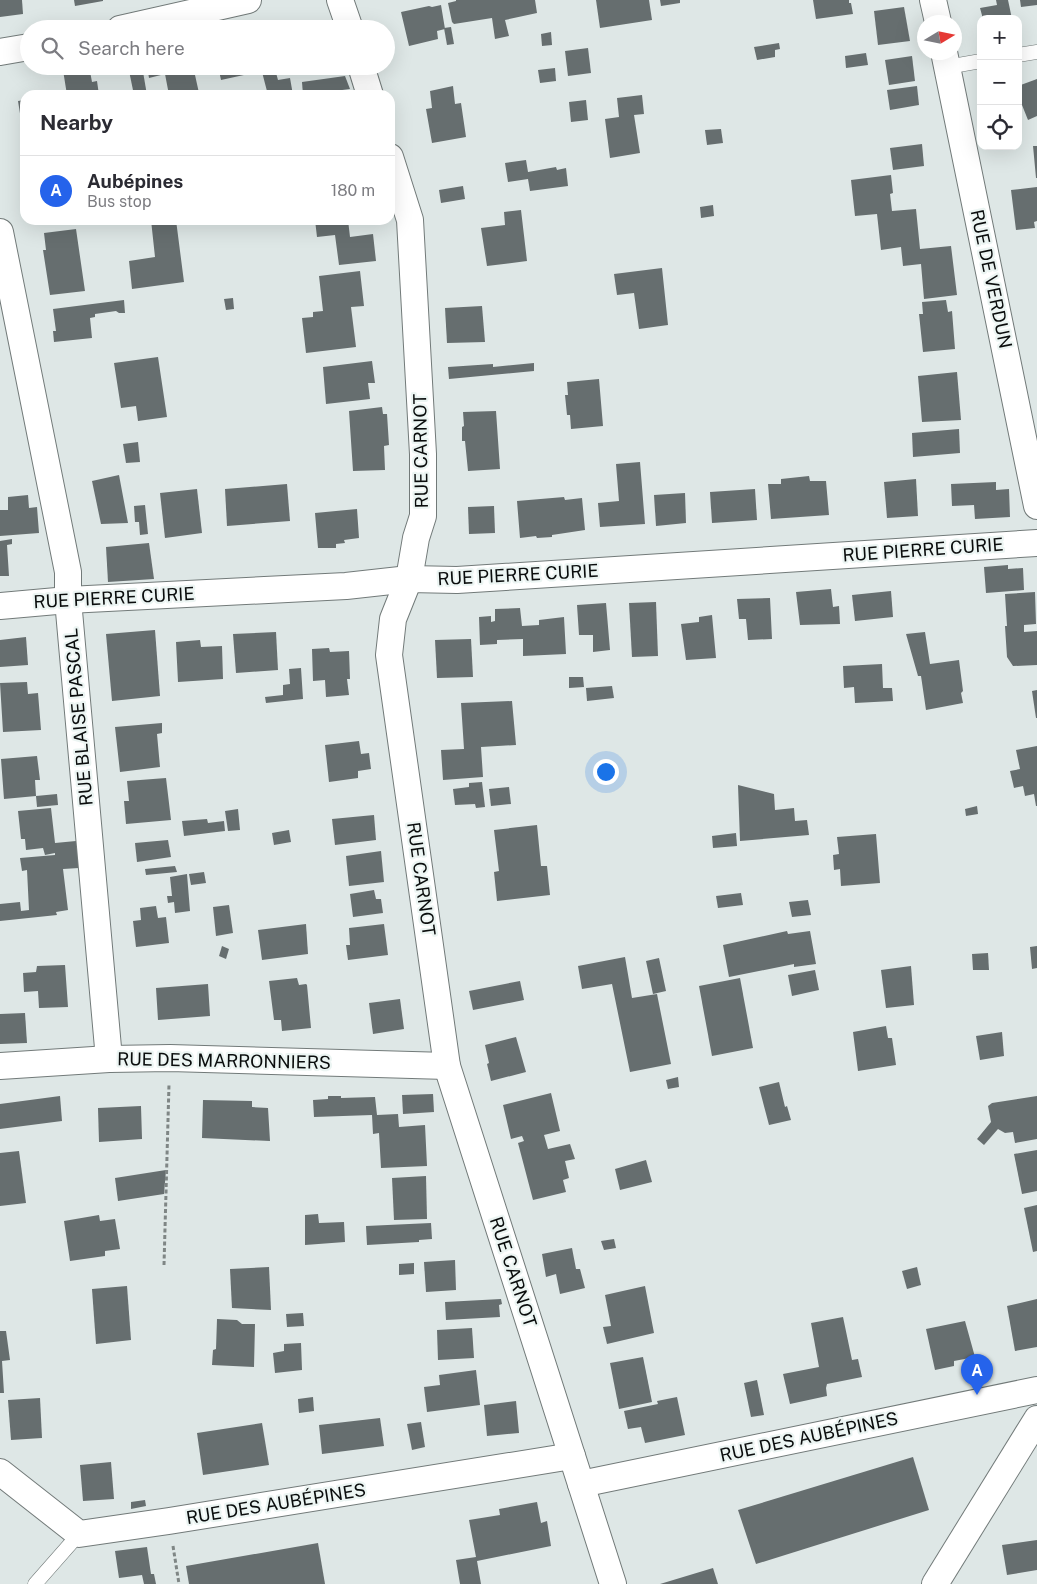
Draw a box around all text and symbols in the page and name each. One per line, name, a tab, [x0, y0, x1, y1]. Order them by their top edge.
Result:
north arrow	[917, 15, 962, 60]
map controls	[977, 15, 1022, 150]
button: +	[977, 15, 1022, 60]
search box	[20, 20, 395, 75]
icon: search	[38, 34, 66, 62]
text: Search here	[78, 37, 185, 59]
button: −	[977, 60, 1022, 105]
button: locate	[977, 105, 1022, 150]
text: Nearby	[40, 110, 113, 135]
text: Aubépines	[87, 170, 183, 192]
text: A	[50, 181, 62, 200]
text: 180 m	[331, 181, 375, 200]
text: Bus stop	[87, 192, 151, 211]
street label: RUE DE VERDUN	[966, 207, 1017, 350]
street label: RUE CARNOT	[409, 393, 432, 509]
street label: RUE PIERRE CURIE	[842, 533, 1004, 566]
street label: RUE PIERRE CURIE	[437, 560, 599, 589]
street label: RUE PIERRE CURIE	[33, 583, 195, 612]
street label: RUE BLAISE PASCAL	[60, 627, 97, 807]
your location	[593, 759, 619, 785]
street label: RUE CARNOT	[403, 821, 440, 938]
street label: RUE DES MARRONNIERS	[117, 1048, 331, 1073]
street label: RUE CARNOT	[486, 1214, 541, 1330]
pin: A	[961, 1354, 993, 1395]
street label: RUE DES AUBÉPINES	[718, 1406, 900, 1466]
street label: RUE DES AUBÉPINES	[184, 1478, 367, 1528]

